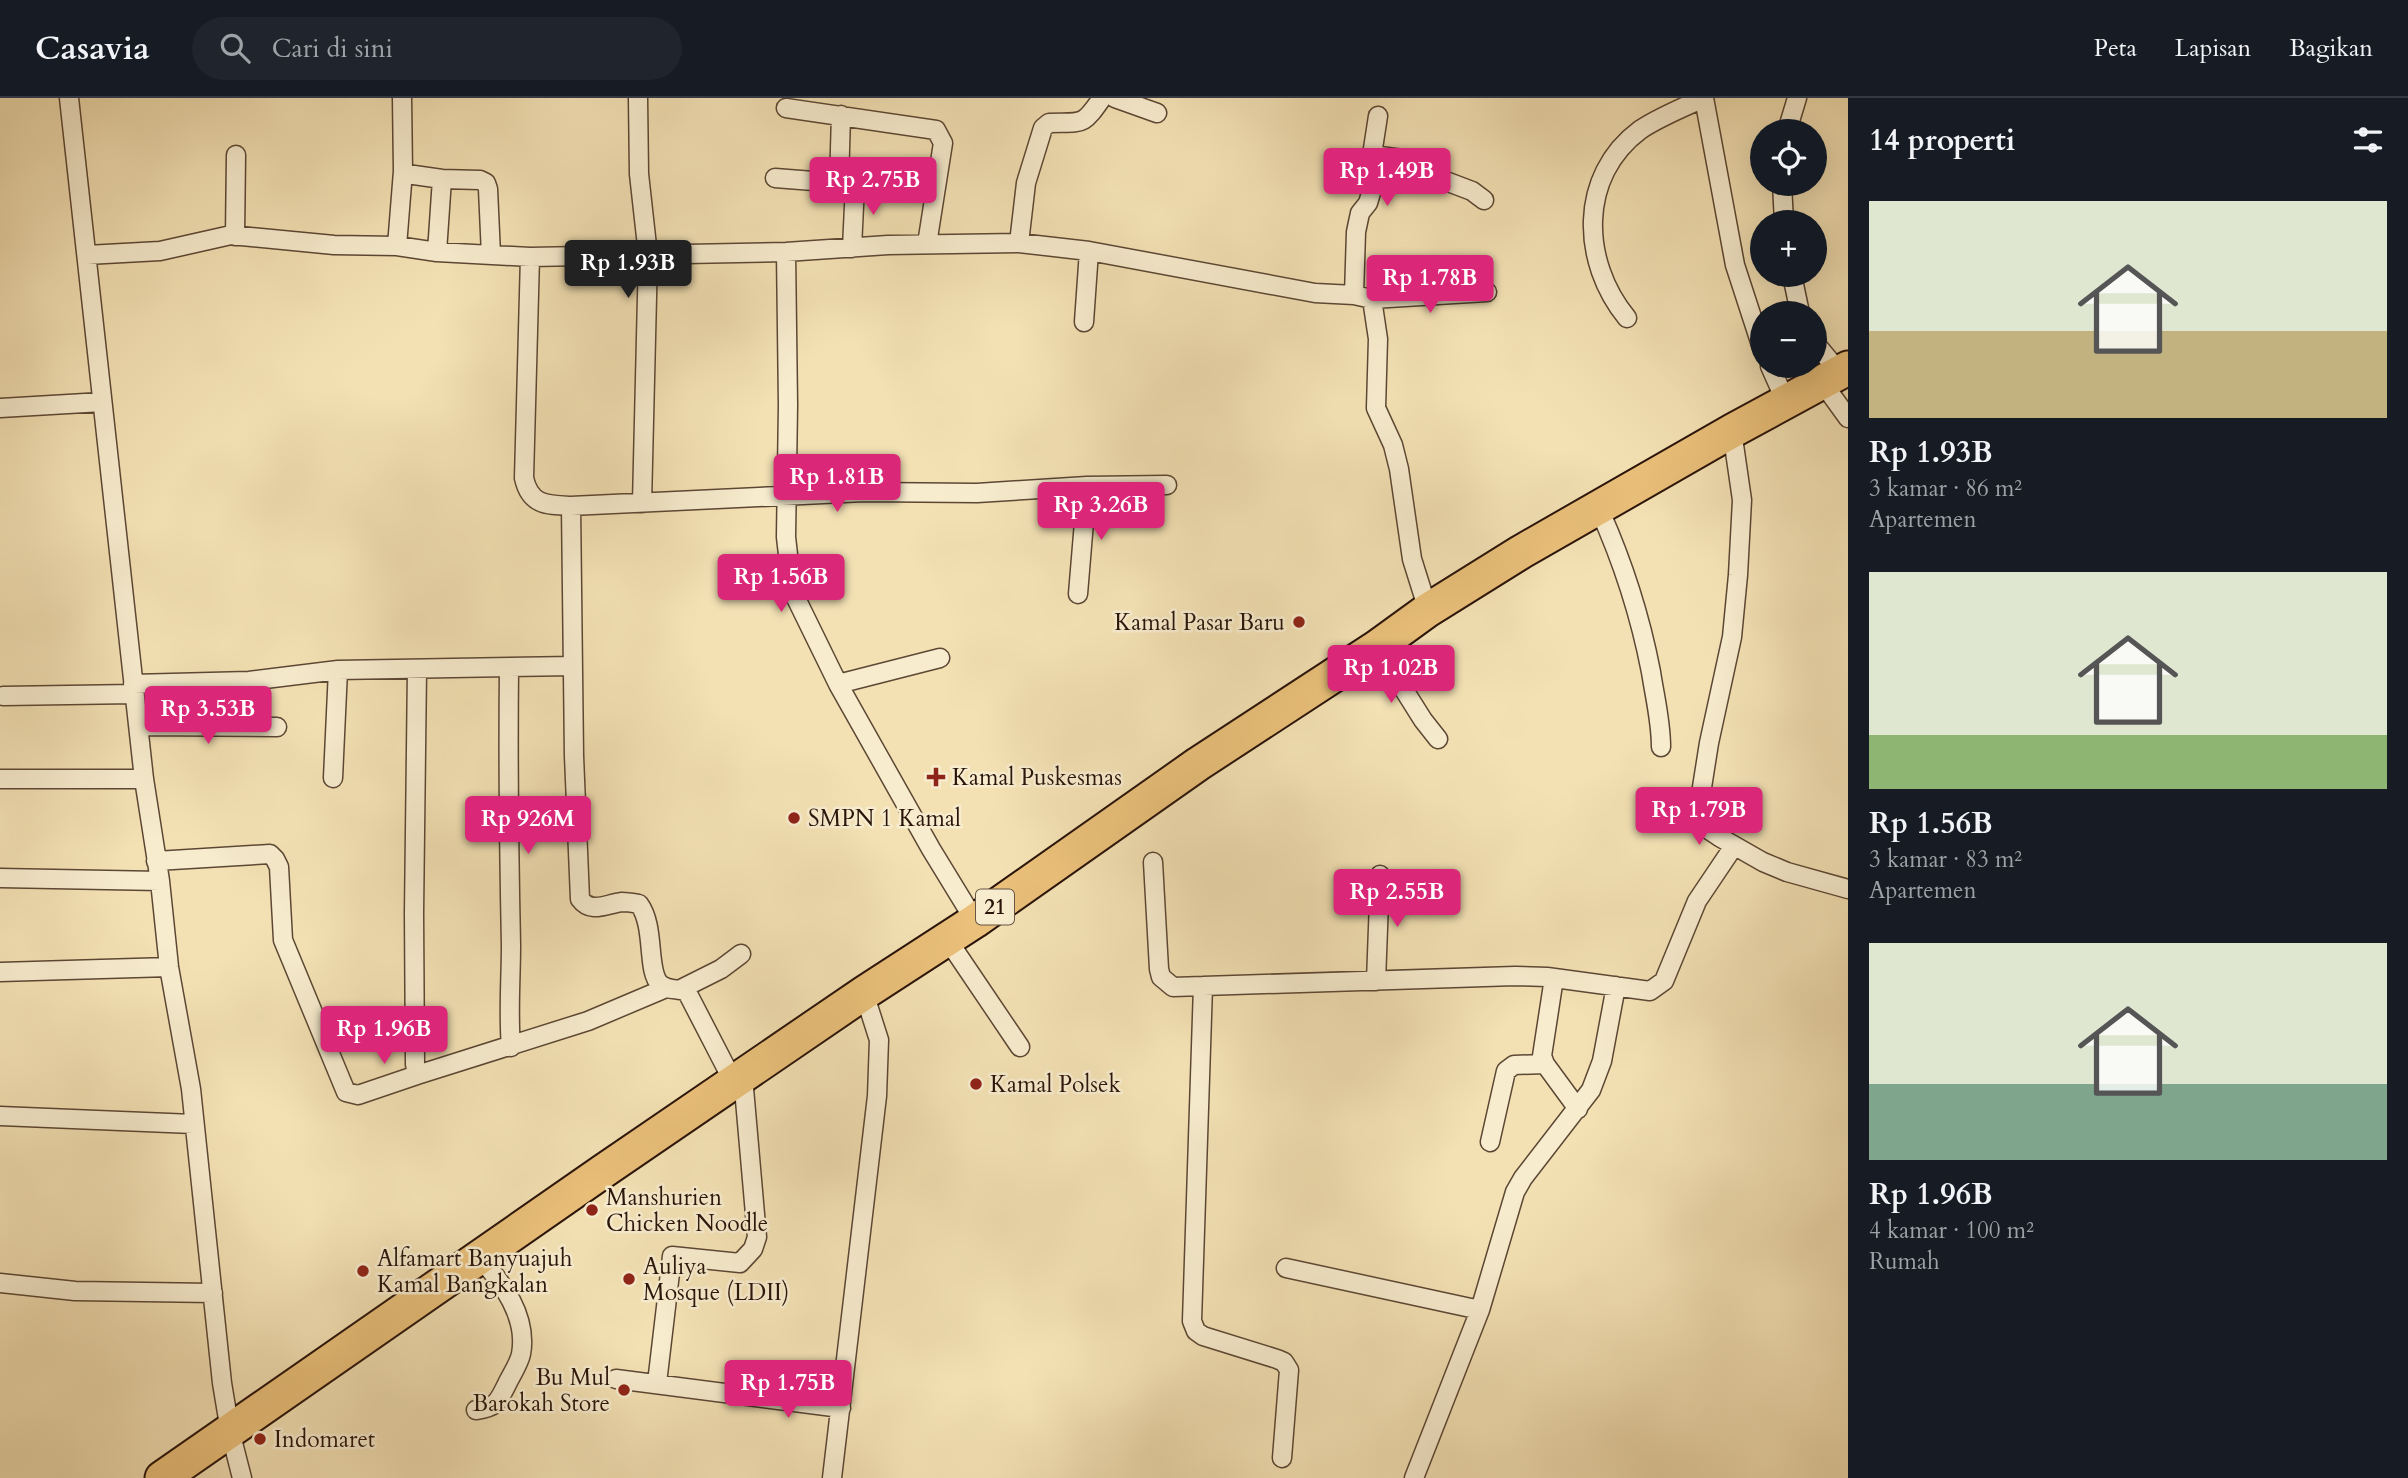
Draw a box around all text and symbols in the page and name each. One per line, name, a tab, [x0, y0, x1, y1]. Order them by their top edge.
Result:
search box	[192, 17, 682, 80]
text: Casavia	[35, 26, 150, 71]
icon: search	[216, 29, 254, 67]
text: Cari di sini	[272, 31, 393, 66]
text: Peta	[2094, 32, 2137, 65]
text: Lapisan	[2175, 32, 2251, 65]
text: Bagikan	[2289, 32, 2373, 65]
map controls	[1750, 119, 1827, 378]
button: locate	[1750, 119, 1827, 196]
text: 14 properti	[1869, 120, 2015, 161]
icon: filters	[2349, 121, 2387, 159]
pin: Rp 1.49B	[1315, 148, 1459, 208]
text: Rp 1.49B	[1340, 155, 1434, 186]
pin: Rp 2.75B	[801, 158, 945, 217]
text: Rp 2.75B	[826, 164, 920, 195]
button: +	[1750, 210, 1827, 287]
pin: Rp 1.93B	[556, 240, 700, 300]
icon: home	[2065, 246, 2191, 372]
text: Rp 1.93B	[581, 247, 675, 278]
pin: Rp 1.78B	[1358, 256, 1502, 315]
text: Rp 1.78B	[1383, 262, 1477, 293]
button: −	[1750, 301, 1827, 378]
text: Rp 1.93B	[1869, 432, 1993, 473]
pin: Rp 1.81B	[765, 454, 909, 514]
text: Rp 1.81B	[790, 461, 884, 492]
text: 3 kamar · 86 m²	[1869, 473, 2022, 504]
pin: Rp 3.26B	[1029, 482, 1173, 542]
text: Rp 3.26B	[1054, 489, 1148, 520]
text: Apartemen	[1869, 504, 1977, 535]
pin: Rp 1.56B	[709, 554, 853, 614]
text: Rp 1.56B	[734, 561, 828, 592]
place label: Kamal Pasar Baru	[1114, 607, 1285, 638]
marker: Kamal Pasar Baru	[1291, 614, 1307, 630]
icon: home	[2065, 617, 2191, 743]
pin: Rp 1.02B	[1319, 646, 1463, 705]
text: Rp 1.02B	[1344, 652, 1438, 683]
pin: Rp 3.53B	[136, 686, 280, 746]
text: Rp 3.53B	[161, 693, 255, 724]
place label: Kamal Puskesmas	[952, 762, 1122, 793]
marker: Kamal Puskesmas	[926, 767, 946, 787]
pin: Rp 1.79B	[1627, 788, 1771, 847]
text: Rp 1.79B	[1652, 794, 1746, 825]
pin: Rp 926M	[463, 796, 593, 856]
text: Rp 926M	[481, 803, 575, 834]
place label: SMPN 1 Kamal	[808, 803, 961, 834]
text: Rp 1.56B	[1869, 803, 1993, 844]
marker: SMPN 1 Kamal	[786, 810, 802, 826]
text: 3 kamar · 83 m²	[1869, 844, 2022, 875]
pin: Rp 2.55B	[1325, 870, 1469, 929]
text: Apartemen	[1869, 875, 1977, 906]
text: Rp 2.55B	[1350, 876, 1444, 907]
road number: 21	[976, 890, 1014, 924]
icon: home	[2065, 988, 2191, 1114]
pin: Rp 1.96B	[312, 1006, 456, 1066]
text: Rp 1.96B	[337, 1013, 431, 1044]
place label: Kamal Polsek	[990, 1069, 1121, 1100]
marker: Kamal Polsek	[968, 1076, 984, 1092]
text: Rp 1.96B	[1869, 1174, 1993, 1215]
place label: Manshurien Chicken Noodle	[606, 1182, 768, 1239]
marker: Manshurien Chicken Noodle	[584, 1202, 600, 1218]
text: 4 kamar · 100 m²	[1869, 1215, 2034, 1246]
place label: Alfamart Banyuajuh Kamal Bangkalan	[377, 1243, 573, 1300]
text: Rumah	[1869, 1246, 1940, 1277]
place label: Auliya Mosque (LDII)	[643, 1251, 789, 1308]
marker: Alfamart Banyuajuh Kamal Bangkalan	[355, 1263, 371, 1279]
marker: Auliya Mosque (LDII)	[621, 1271, 637, 1287]
pin: Rp 1.75B	[716, 1360, 860, 1420]
place label: Bu Mul Barokah Store	[473, 1362, 610, 1419]
text: Rp 1.75B	[741, 1367, 835, 1398]
marker: Bu Mul Barokah Store	[616, 1382, 632, 1398]
place label: Indomaret	[274, 1424, 375, 1455]
marker: Indomaret	[252, 1431, 268, 1447]

